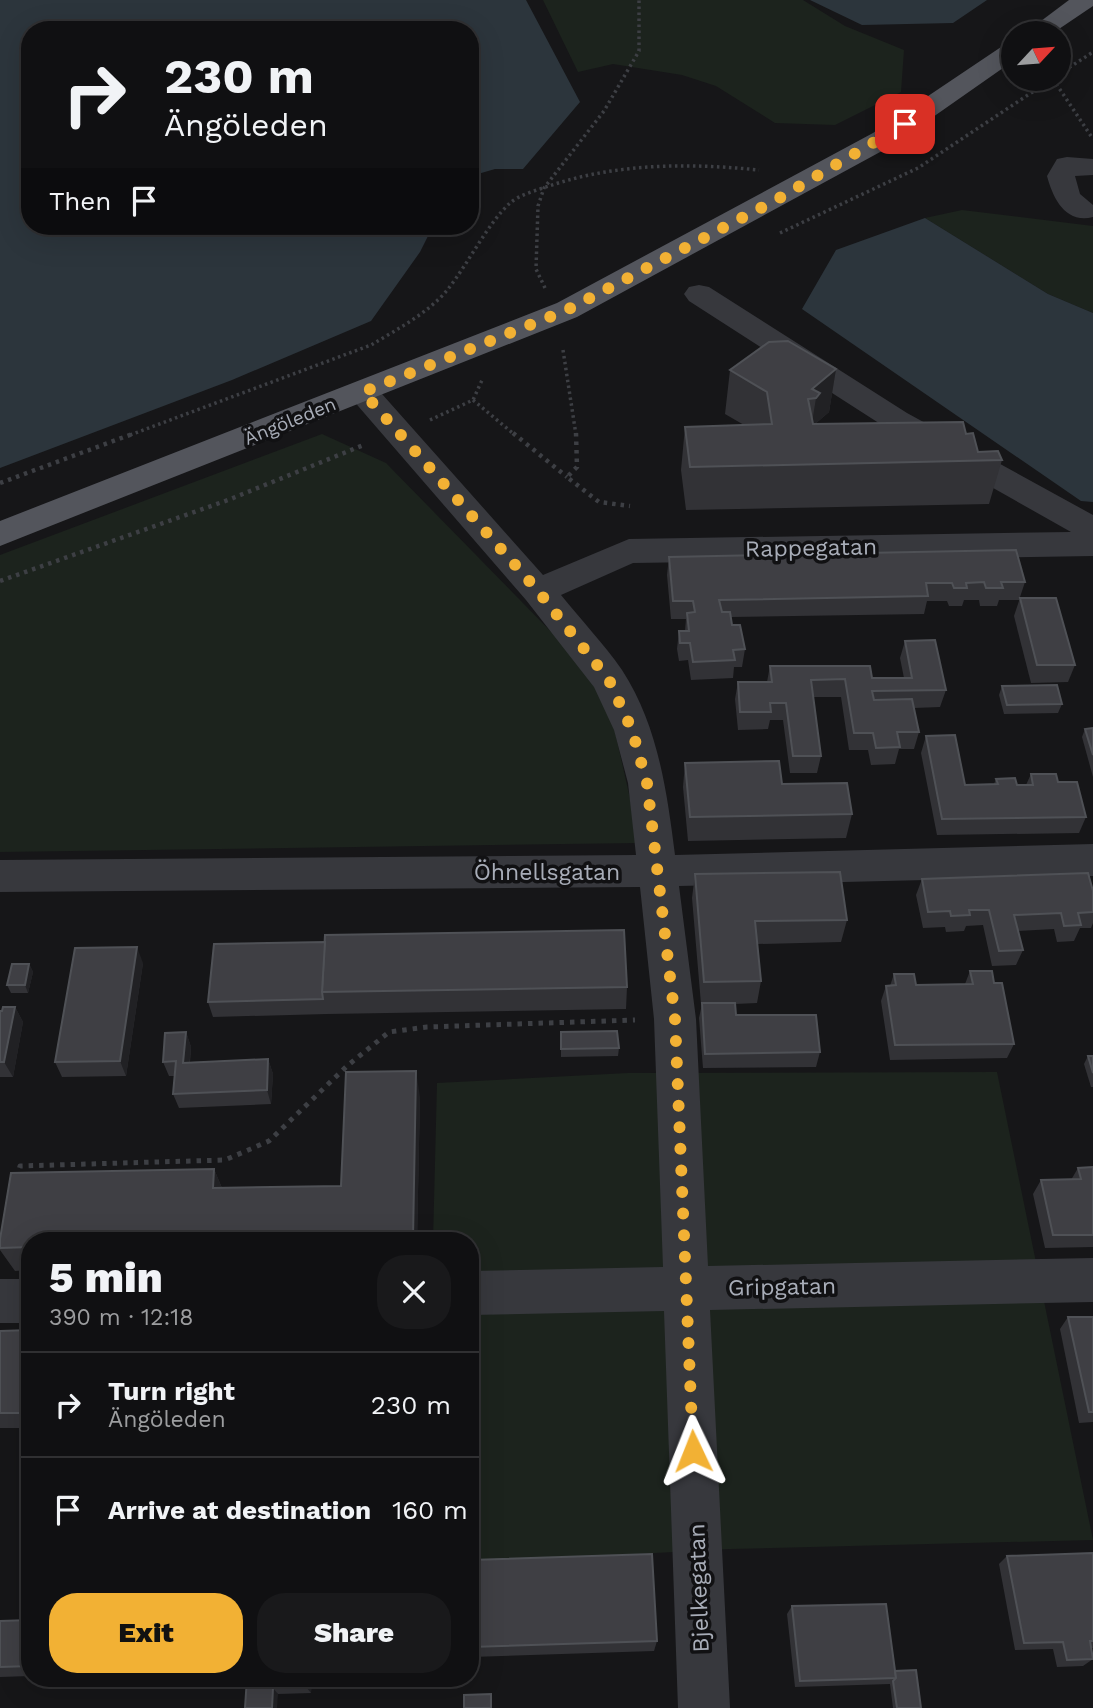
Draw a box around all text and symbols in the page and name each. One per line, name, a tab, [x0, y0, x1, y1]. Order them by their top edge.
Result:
north arrow	[1001, 21, 1071, 91]
map controls	[1001, 21, 1071, 91]
text: 230 m	[164, 47, 314, 105]
icon: right	[49, 49, 140, 140]
pin	[875, 94, 935, 154]
icon: arrive	[886, 105, 924, 143]
text: Ängöleden	[164, 106, 328, 144]
icon: arrive	[125, 182, 163, 220]
text: Then	[49, 186, 111, 216]
street label: Ängöleden	[241, 392, 339, 450]
street label: Rappegatan	[745, 533, 877, 563]
street label: Öhnellsgatan	[474, 859, 620, 886]
text: 5 min	[49, 1253, 163, 1302]
button: close	[377, 1255, 451, 1329]
street label: Gripgatan	[728, 1273, 836, 1301]
text: 390 m · 12:18	[49, 1304, 193, 1331]
text: Turn right	[108, 1376, 235, 1406]
icon: right	[49, 1386, 87, 1424]
text: 230 m	[371, 1390, 451, 1420]
text: Ängöleden	[108, 1406, 226, 1433]
position arrow	[656, 1414, 730, 1488]
icon: arrive	[49, 1491, 87, 1529]
text: Arrive at destination	[108, 1495, 371, 1525]
text: 160 m	[392, 1495, 468, 1525]
street label: Bjelkegatan	[683, 1523, 715, 1653]
button: Exit	[49, 1593, 243, 1673]
button: Share	[257, 1593, 451, 1673]

